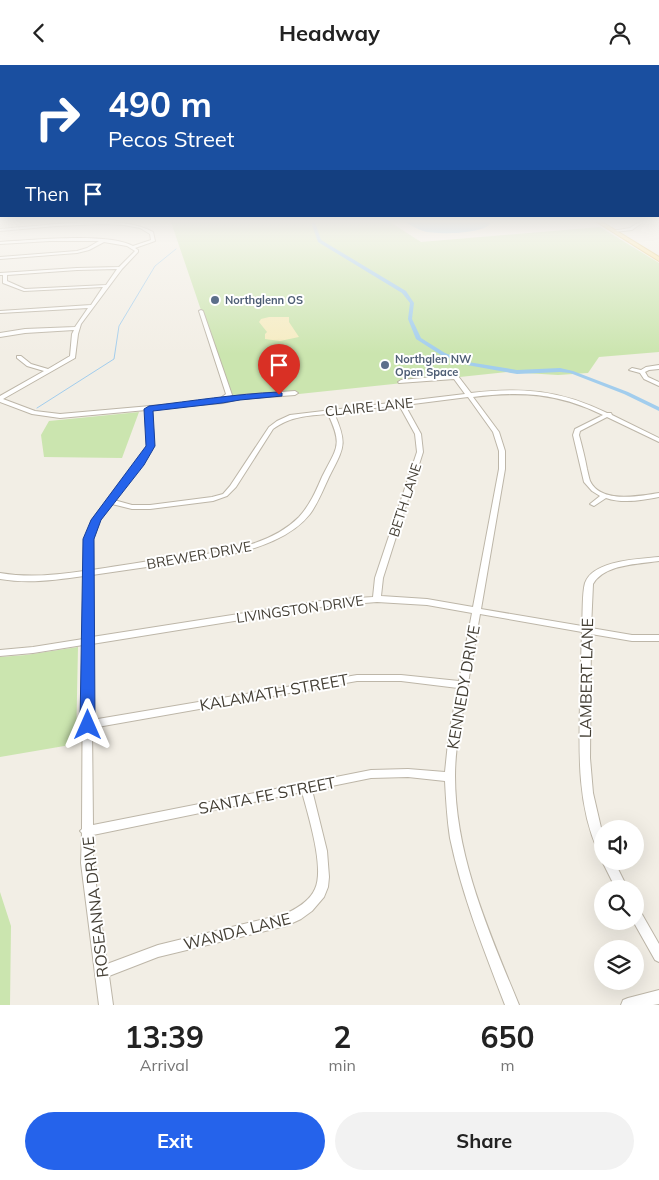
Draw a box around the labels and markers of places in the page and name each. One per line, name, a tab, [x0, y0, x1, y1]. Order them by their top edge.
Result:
place label: Northglenn OS	[225, 293, 303, 307]
marker: Northglenn OS	[209, 294, 221, 306]
pin	[258, 344, 300, 395]
place label: Northglen NW Open Space	[395, 352, 472, 379]
marker: Northglen NW Open Space	[379, 359, 391, 371]

